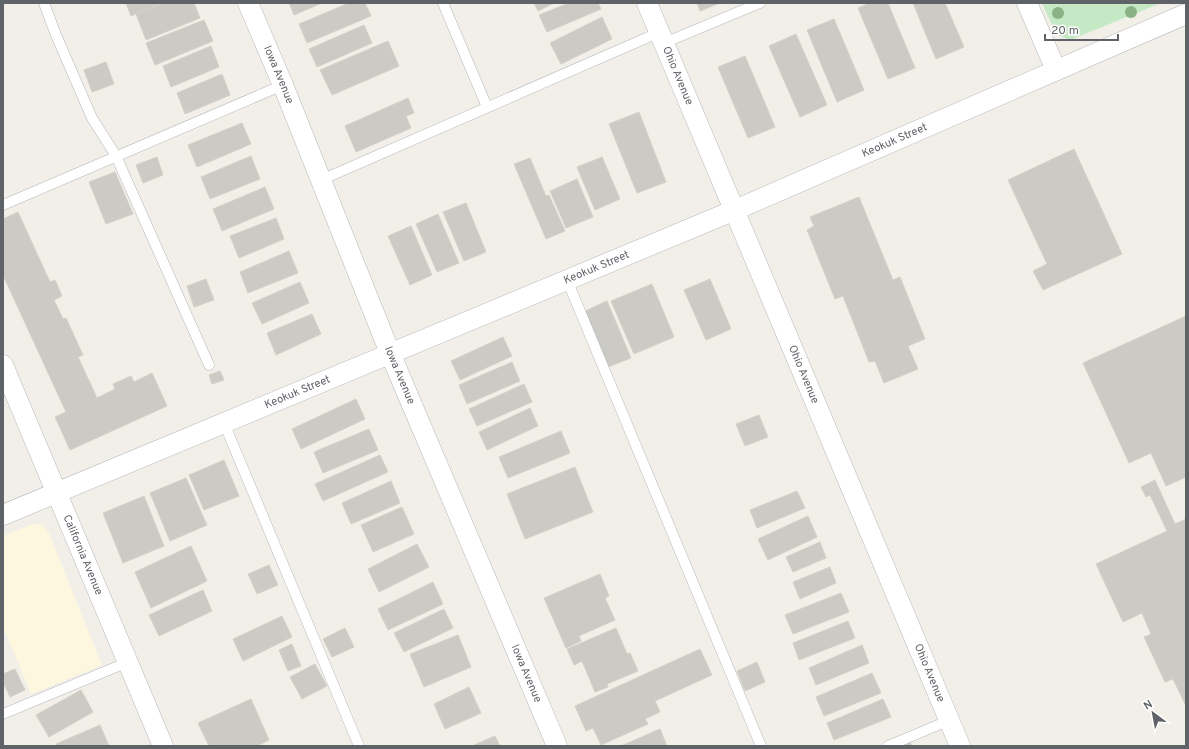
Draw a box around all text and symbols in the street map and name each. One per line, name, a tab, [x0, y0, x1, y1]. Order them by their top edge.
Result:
scale bar	[1045, 16, 1118, 42]
text: 20 m	[1051, 23, 1079, 39]
street label: Iowa Avenue	[260, 44, 297, 106]
street label: Ohio Avenue	[659, 44, 696, 107]
street label: Keokuk Street	[860, 120, 929, 161]
street label: Keokuk Street	[562, 248, 632, 288]
street label: Ohio Avenue	[785, 343, 822, 406]
street label: Iowa Avenue	[381, 344, 418, 407]
street label: Keokuk Street	[262, 372, 332, 412]
street label: California Avenue	[60, 513, 106, 597]
street label: Iowa Avenue	[508, 642, 545, 705]
street label: Ohio Avenue	[911, 642, 948, 704]
north arrow	[1133, 693, 1173, 733]
text: N	[1141, 697, 1155, 713]

